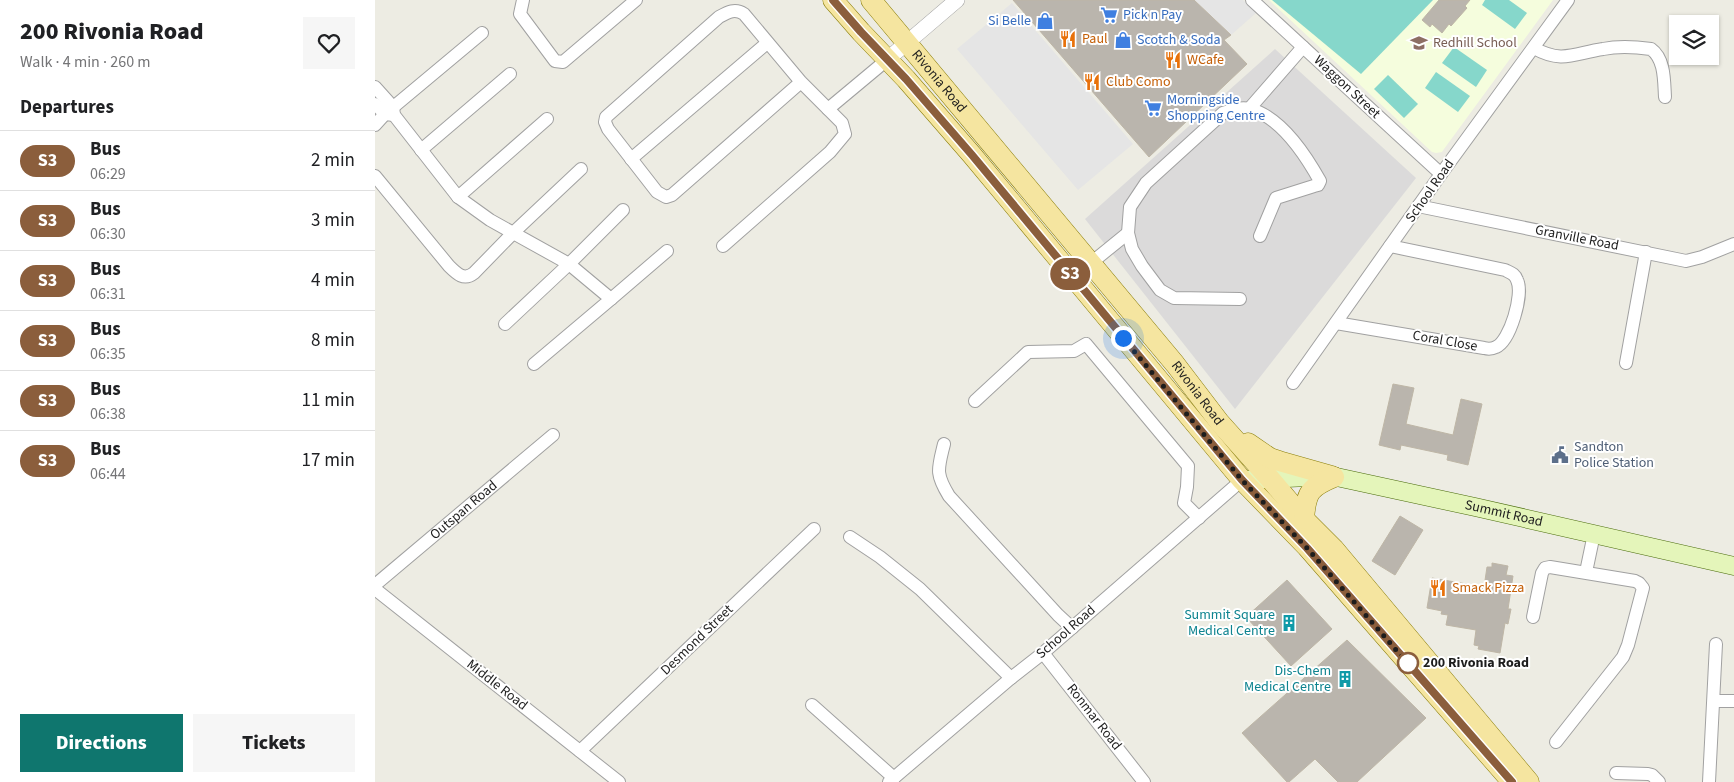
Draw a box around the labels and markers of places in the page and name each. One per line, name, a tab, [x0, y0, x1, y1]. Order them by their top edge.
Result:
supermarket icon: Pick n Pay	[1099, 5, 1119, 25]
place label: Pick n Pay	[1123, 5, 1182, 25]
place label: Si Belle	[988, 11, 1031, 31]
shop icon: Si Belle	[1035, 11, 1055, 31]
restaurant icon: Paul	[1058, 29, 1078, 49]
place label: Paul	[1082, 29, 1108, 49]
shop icon: Scotch & Soda	[1113, 30, 1133, 50]
place label: Scotch & Soda	[1137, 30, 1220, 50]
school or university icon: Redhill School	[1409, 33, 1429, 53]
place label: Redhill School	[1433, 33, 1517, 53]
restaurant icon: WCafe	[1163, 50, 1183, 70]
place label: WCafe	[1187, 50, 1224, 70]
restaurant icon: Club Como	[1082, 72, 1102, 92]
place label: Club Como	[1106, 72, 1171, 92]
place label: Morningside Shopping Centre	[1167, 90, 1265, 126]
supermarket icon: Morningside Shopping Centre	[1143, 98, 1163, 118]
place label: Sandton Police Station	[1574, 437, 1654, 473]
public building icon: Sandton Police Station	[1550, 445, 1570, 465]
restaurant icon: Smack Pizza	[1428, 578, 1448, 598]
place label: Smack Pizza	[1452, 578, 1524, 598]
place label: Summit Square Medical Centre	[1184, 605, 1275, 641]
building icon: Summit Square Medical Centre	[1279, 613, 1299, 633]
marker: 200 Rivonia Road	[1397, 652, 1419, 674]
place label: 200 Rivonia Road	[1423, 653, 1529, 673]
place label: Dis-Chem Medical Centre	[1244, 661, 1331, 697]
building icon: Dis-Chem Medical Centre	[1335, 669, 1355, 689]

